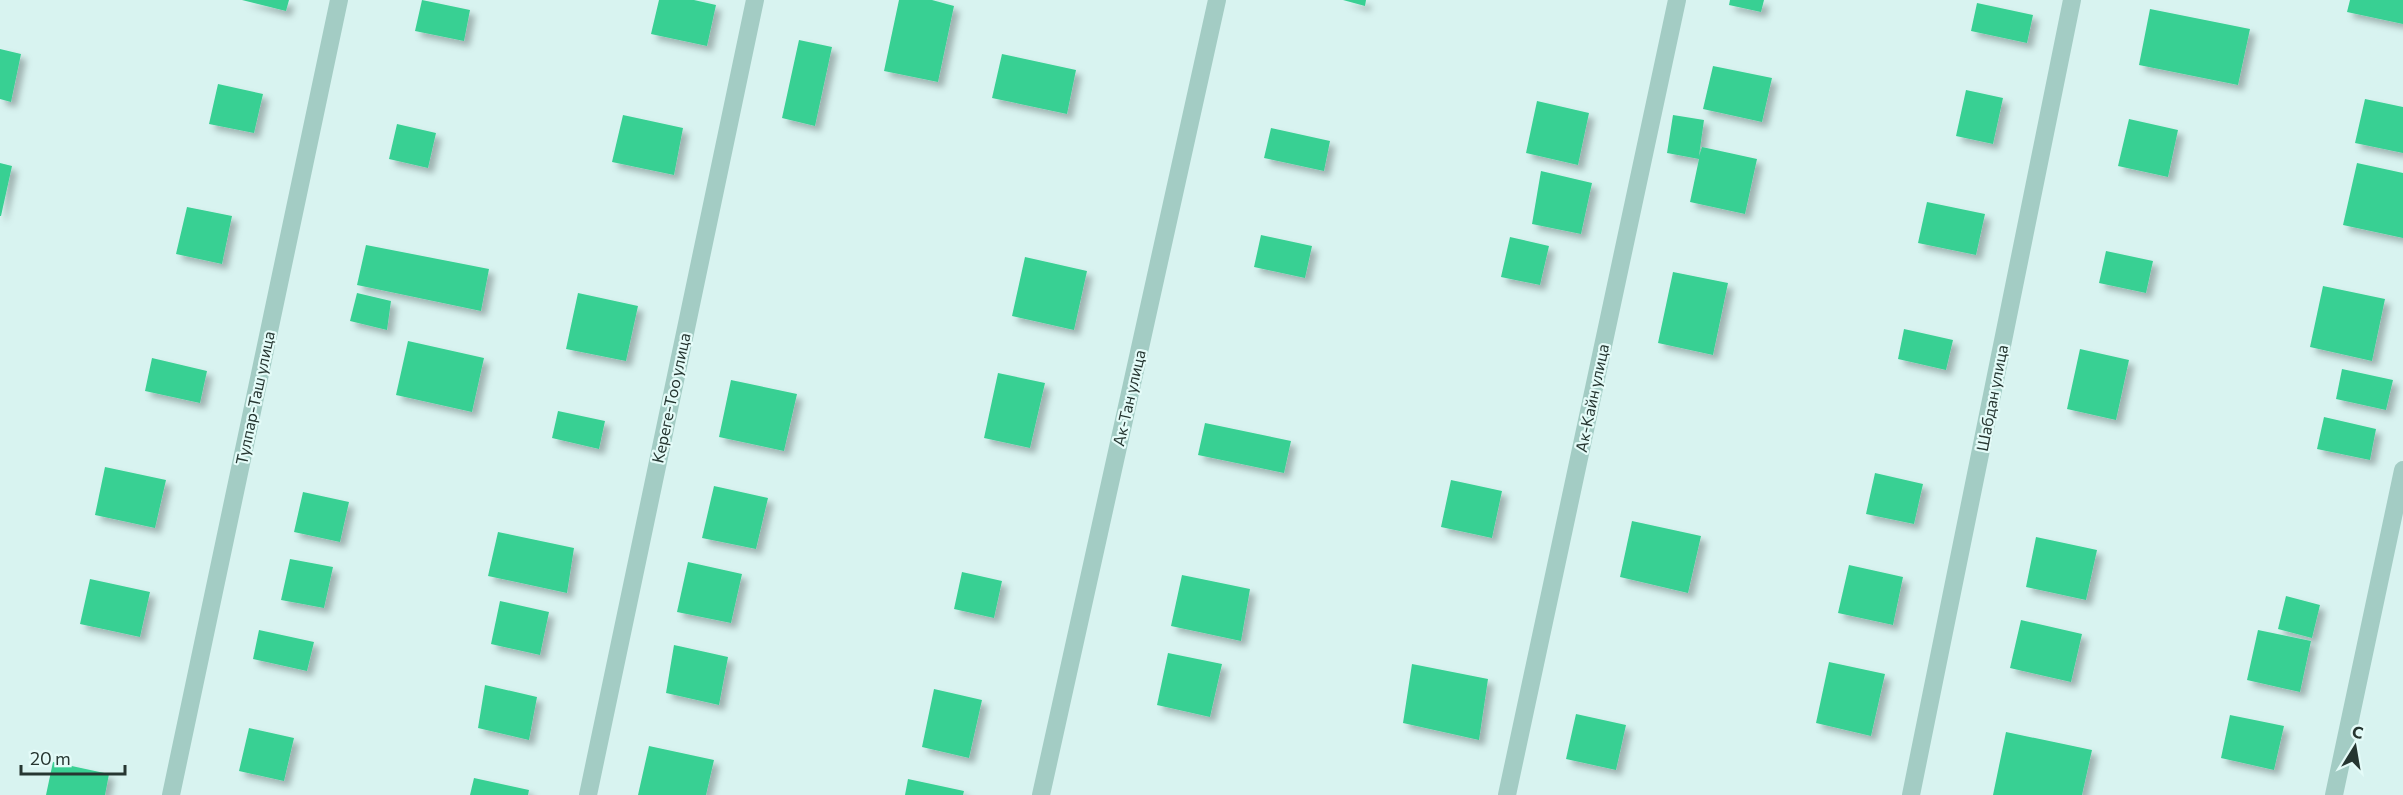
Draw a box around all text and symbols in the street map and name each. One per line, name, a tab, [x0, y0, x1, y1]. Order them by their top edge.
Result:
street label: Тулпар-Таш улица	[231, 329, 278, 466]
street label: Кереге-Тоо улица	[647, 331, 694, 465]
street label: Ак-Кайн улица	[1571, 342, 1612, 454]
street label: Шабдан улица	[1972, 343, 2011, 453]
street label: Ак-Тан улица	[1108, 348, 1149, 448]
north arrow	[2325, 717, 2385, 777]
text: С	[2351, 721, 2365, 742]
scale bar	[21, 738, 124, 776]
text: 20 m	[30, 747, 71, 769]

